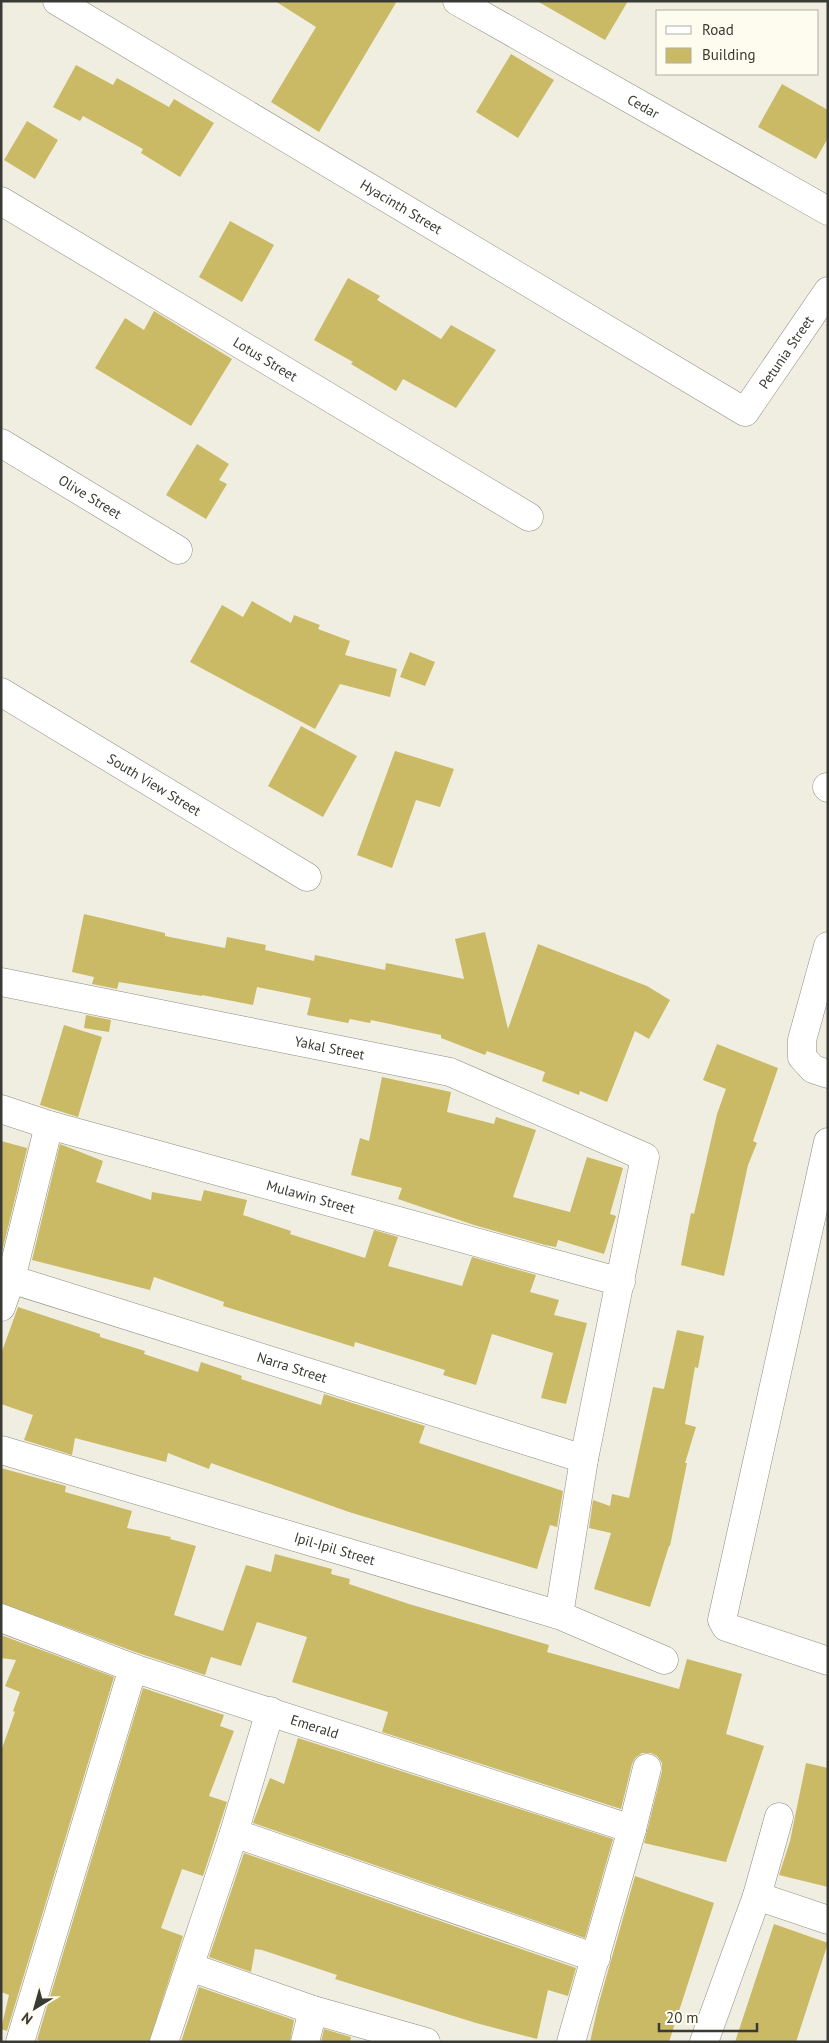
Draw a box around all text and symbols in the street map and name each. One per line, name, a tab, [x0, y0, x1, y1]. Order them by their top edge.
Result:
legend	[656, 10, 819, 75]
text: Road	[702, 20, 734, 39]
text: Building	[702, 45, 756, 64]
street label: Cedar	[624, 90, 663, 123]
street label: Hyacinth Street	[357, 175, 446, 238]
street label: Petunia Street	[755, 312, 818, 392]
street label: Lotus Street	[230, 333, 301, 385]
street label: Olive Street	[55, 471, 125, 523]
street label: South View Street	[104, 749, 205, 820]
street label: Yakal Street	[293, 1032, 366, 1064]
street label: Mulawin Street	[264, 1176, 357, 1218]
street label: Narra Street	[255, 1348, 329, 1387]
street label: Ipil-Ipil Street	[292, 1528, 378, 1569]
street label: Emerald	[288, 1710, 341, 1743]
north arrow	[10, 1983, 60, 2033]
scale bar	[659, 2000, 756, 2032]
text: N	[18, 2008, 36, 2028]
text: 20 m	[666, 2008, 699, 2027]

